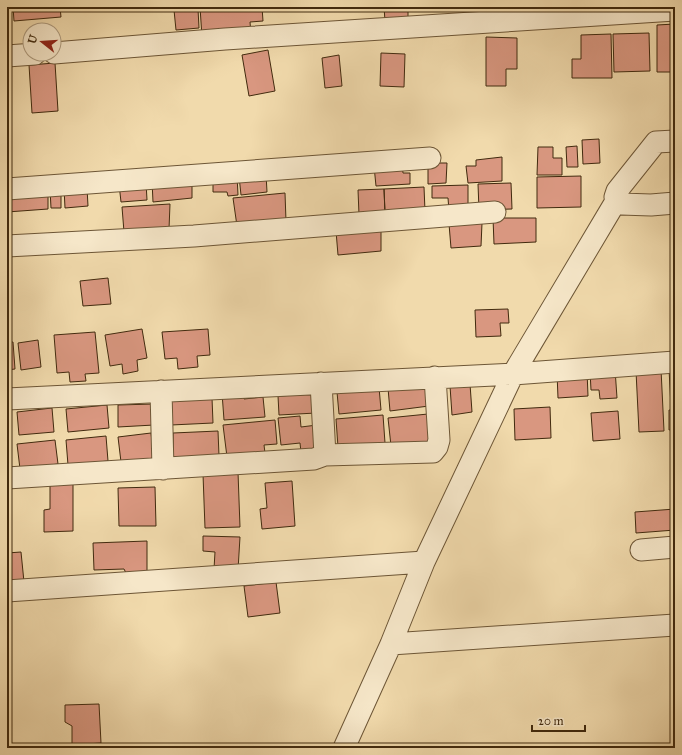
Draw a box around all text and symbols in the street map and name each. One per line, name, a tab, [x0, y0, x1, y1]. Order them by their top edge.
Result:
north arrow	[22, 22, 62, 62]
text: U	[25, 33, 40, 45]
scale bar	[532, 707, 585, 733]
text: 20 m	[538, 714, 564, 728]

